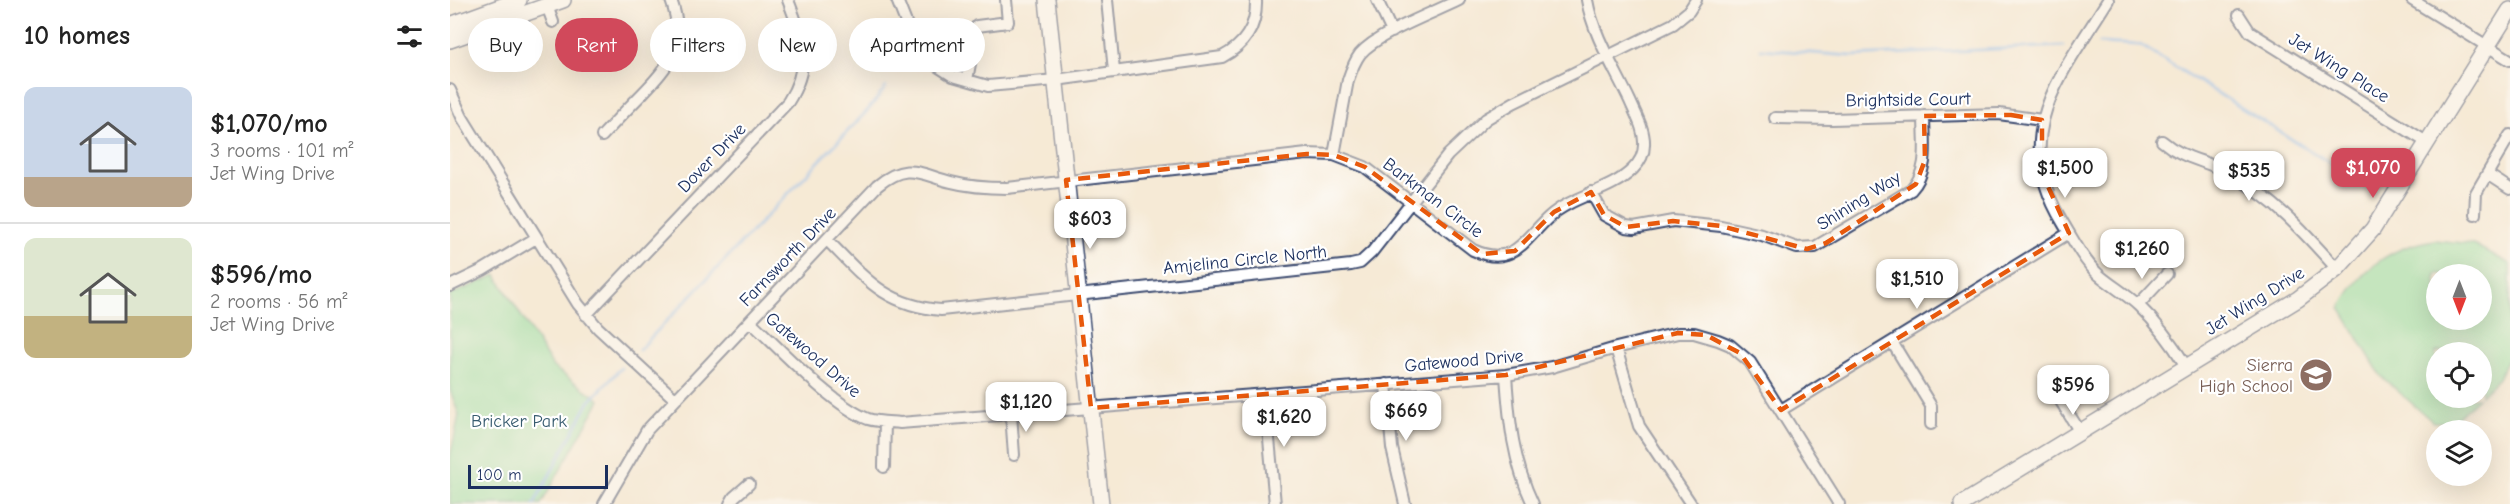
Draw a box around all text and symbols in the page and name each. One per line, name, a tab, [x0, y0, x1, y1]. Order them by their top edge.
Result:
chip: Buy	[468, 18, 543, 72]
chip: Rent	[555, 18, 638, 72]
chip: Filters	[650, 18, 746, 72]
chip: New	[758, 18, 837, 72]
chip: Apartment	[849, 18, 985, 72]
icon: filters	[393, 20, 426, 53]
text: 10 homes	[24, 21, 130, 51]
street label: Jet Wing Place	[2285, 29, 2393, 107]
street label: Brightside Court	[1845, 88, 1971, 112]
text: $1,070/mo	[210, 109, 328, 139]
icon: home	[72, 111, 144, 183]
street label: Dover Drive	[674, 119, 750, 197]
text: 3 rooms · 101 m²	[210, 139, 354, 162]
pin: $1,500	[2016, 148, 2114, 199]
pin: $1,070	[2324, 148, 2422, 199]
pin: $535	[2213, 151, 2285, 202]
street label: Barkman Circle	[1379, 154, 1487, 242]
text: $1,500	[2036, 156, 2094, 179]
text: $1,070	[2345, 156, 2401, 179]
text: $535	[2227, 159, 2271, 182]
text: Jet Wing Drive	[210, 162, 335, 185]
street label: Shining Way	[1813, 166, 1906, 235]
pin: $603	[1054, 199, 1126, 250]
street label: Farnsworth Drive	[735, 203, 841, 311]
text: $603	[1068, 207, 1112, 230]
pin: $1,260	[2093, 229, 2191, 280]
text: $1,260	[2114, 237, 2170, 260]
street label: Amjelina Circle North	[1162, 241, 1328, 279]
pin: $1,510	[1868, 259, 1966, 310]
text: $596/mo	[210, 260, 312, 290]
icon: home	[72, 262, 144, 334]
street label: Jet Wing Drive	[2202, 262, 2308, 340]
north arrow	[2426, 264, 2492, 330]
map controls	[2426, 264, 2492, 486]
text: $1,510	[1890, 267, 1944, 290]
text: 2 rooms · 56 m²	[210, 290, 348, 313]
street label: Gatewood Drive	[761, 308, 865, 402]
text: Jet Wing Drive	[210, 313, 335, 336]
button: locate	[2426, 342, 2492, 408]
street label: Gatewood Drive	[1404, 345, 1524, 377]
place label: Sierra High School	[2199, 355, 2293, 397]
school or university icon: Sierra High School	[2298, 357, 2334, 393]
pin: $596	[2037, 365, 2109, 416]
text: $596	[2051, 373, 2095, 396]
pin: $1,120	[977, 382, 1075, 433]
text: $1,120	[1000, 390, 1052, 413]
pin: $669	[1370, 391, 1442, 442]
pin: $1,620	[1235, 397, 1333, 448]
text: $669	[1384, 399, 1428, 422]
text: $1,620	[1256, 405, 1312, 428]
park label: Bricker Park	[471, 411, 567, 432]
button: layers	[2426, 420, 2492, 486]
scale bar	[468, 462, 608, 490]
text: 100 m	[477, 466, 521, 484]

